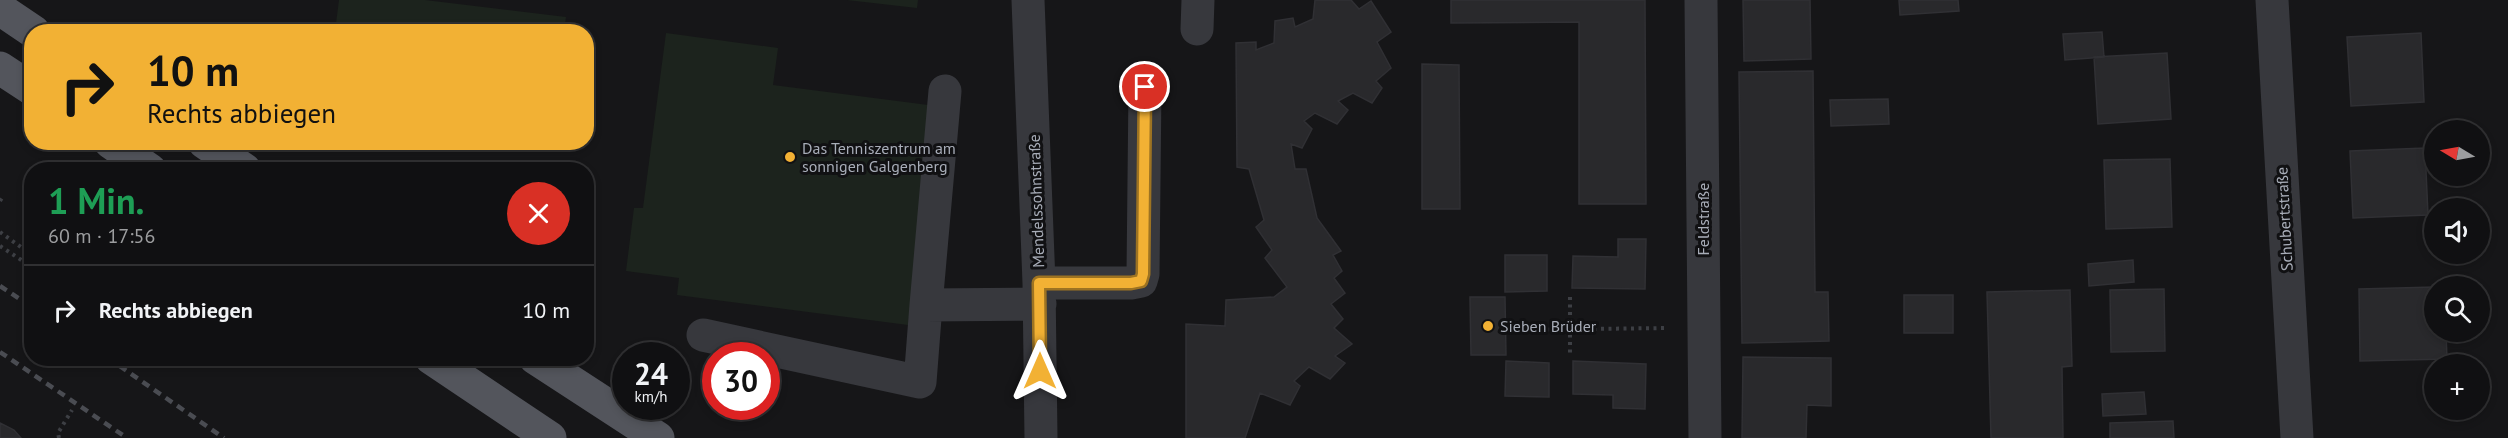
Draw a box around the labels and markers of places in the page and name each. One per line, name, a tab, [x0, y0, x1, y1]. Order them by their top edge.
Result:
pin	[1119, 61, 1170, 112]
place label: Das Tenniszentrum am sonnigen Galgenberg	[802, 138, 956, 176]
marker: Das Tenniszentrum am sonnigen Galgenberg	[783, 150, 797, 164]
place label: Sieben Brüder	[1500, 316, 1597, 336]
marker: Sieben Brüder	[1481, 319, 1495, 333]

